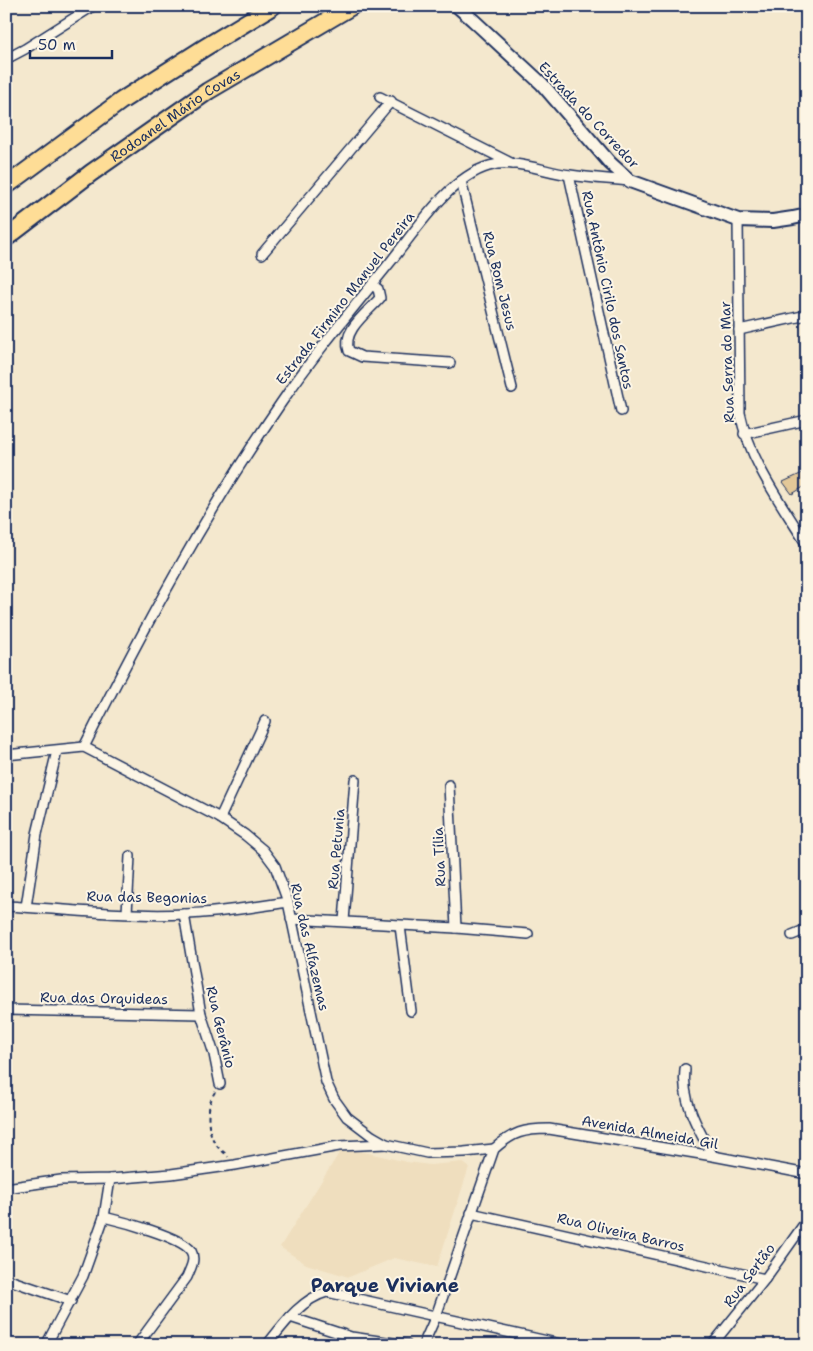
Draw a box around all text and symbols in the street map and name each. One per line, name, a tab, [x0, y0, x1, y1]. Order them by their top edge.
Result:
scale bar	[30, 28, 112, 60]
text: 50 m	[38, 35, 76, 55]
street label: Estrada do Corredor	[535, 58, 643, 173]
street label: Rodoanel Mário Covas	[106, 65, 244, 166]
street label: Rua Antônio Cirilo dos Santos	[578, 189, 638, 391]
street label: Estrada Firmino Manuel Pereira	[272, 208, 418, 388]
street label: Rua Bom Jesus	[479, 229, 521, 333]
street label: Rua Serra do Mar	[716, 300, 738, 423]
street label: Rua Petunia	[324, 808, 349, 890]
street label: Rua Tília	[428, 827, 450, 887]
street label: Rua das Alfazemas	[287, 881, 333, 1013]
street label: Rua das Begonias	[86, 887, 208, 907]
street label: Rua Gerânio	[202, 984, 240, 1070]
street label: Rua das Orquideas	[40, 988, 168, 1008]
street label: Avenida Almeida Gil	[580, 1111, 721, 1153]
street label: Rua Oliveira Barros	[555, 1209, 687, 1256]
street label: Rua Sertão	[719, 1240, 779, 1310]
district label: Parque Viviane	[311, 1273, 459, 1298]

